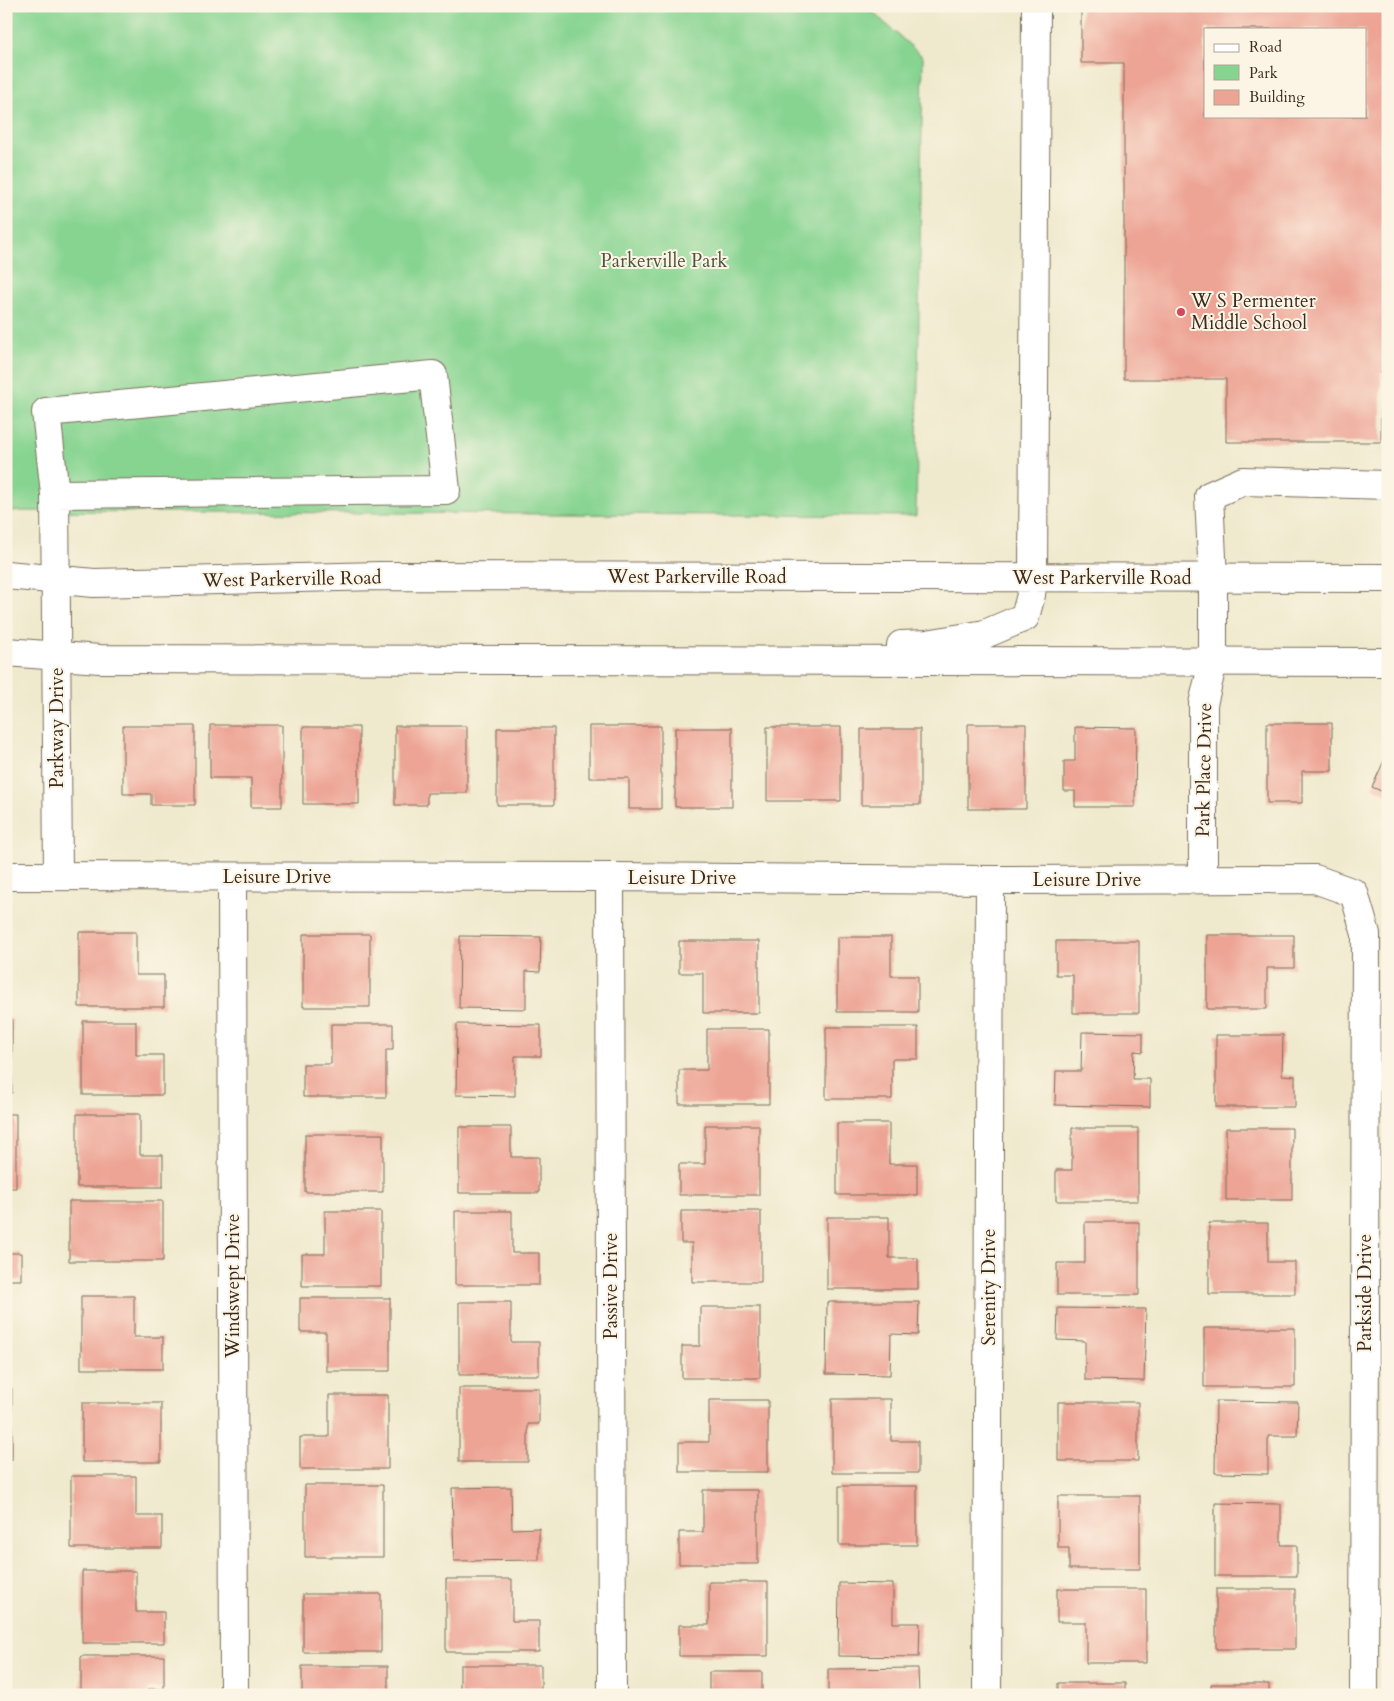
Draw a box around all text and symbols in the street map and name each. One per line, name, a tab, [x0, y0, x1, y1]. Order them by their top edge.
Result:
legend	[1204, 28, 1366, 118]
text: Road	[1249, 37, 1282, 57]
text: Park	[1249, 63, 1278, 83]
text: Building	[1249, 87, 1305, 107]
park label: Parkerville Park	[601, 248, 728, 274]
place label: W S Permenter Middle School	[1190, 288, 1316, 336]
marker: W S Permenter Middle School	[1175, 306, 1187, 318]
street label: West Parkerville Road	[201, 564, 382, 594]
street label: West Parkerville Road	[606, 564, 787, 590]
street label: West Parkerville Road	[1011, 565, 1192, 591]
street label: Parkway Drive	[44, 667, 70, 789]
street label: Park Place Drive	[1190, 703, 1218, 837]
street label: Leisure Drive	[223, 864, 331, 890]
street label: Leisure Drive	[628, 865, 736, 891]
street label: Leisure Drive	[1033, 867, 1141, 893]
street label: Windswept Drive	[220, 1214, 246, 1359]
street label: Serenity Drive	[976, 1229, 1002, 1345]
street label: Passive Drive	[598, 1233, 624, 1339]
street label: Parkside Drive	[1352, 1234, 1378, 1352]

